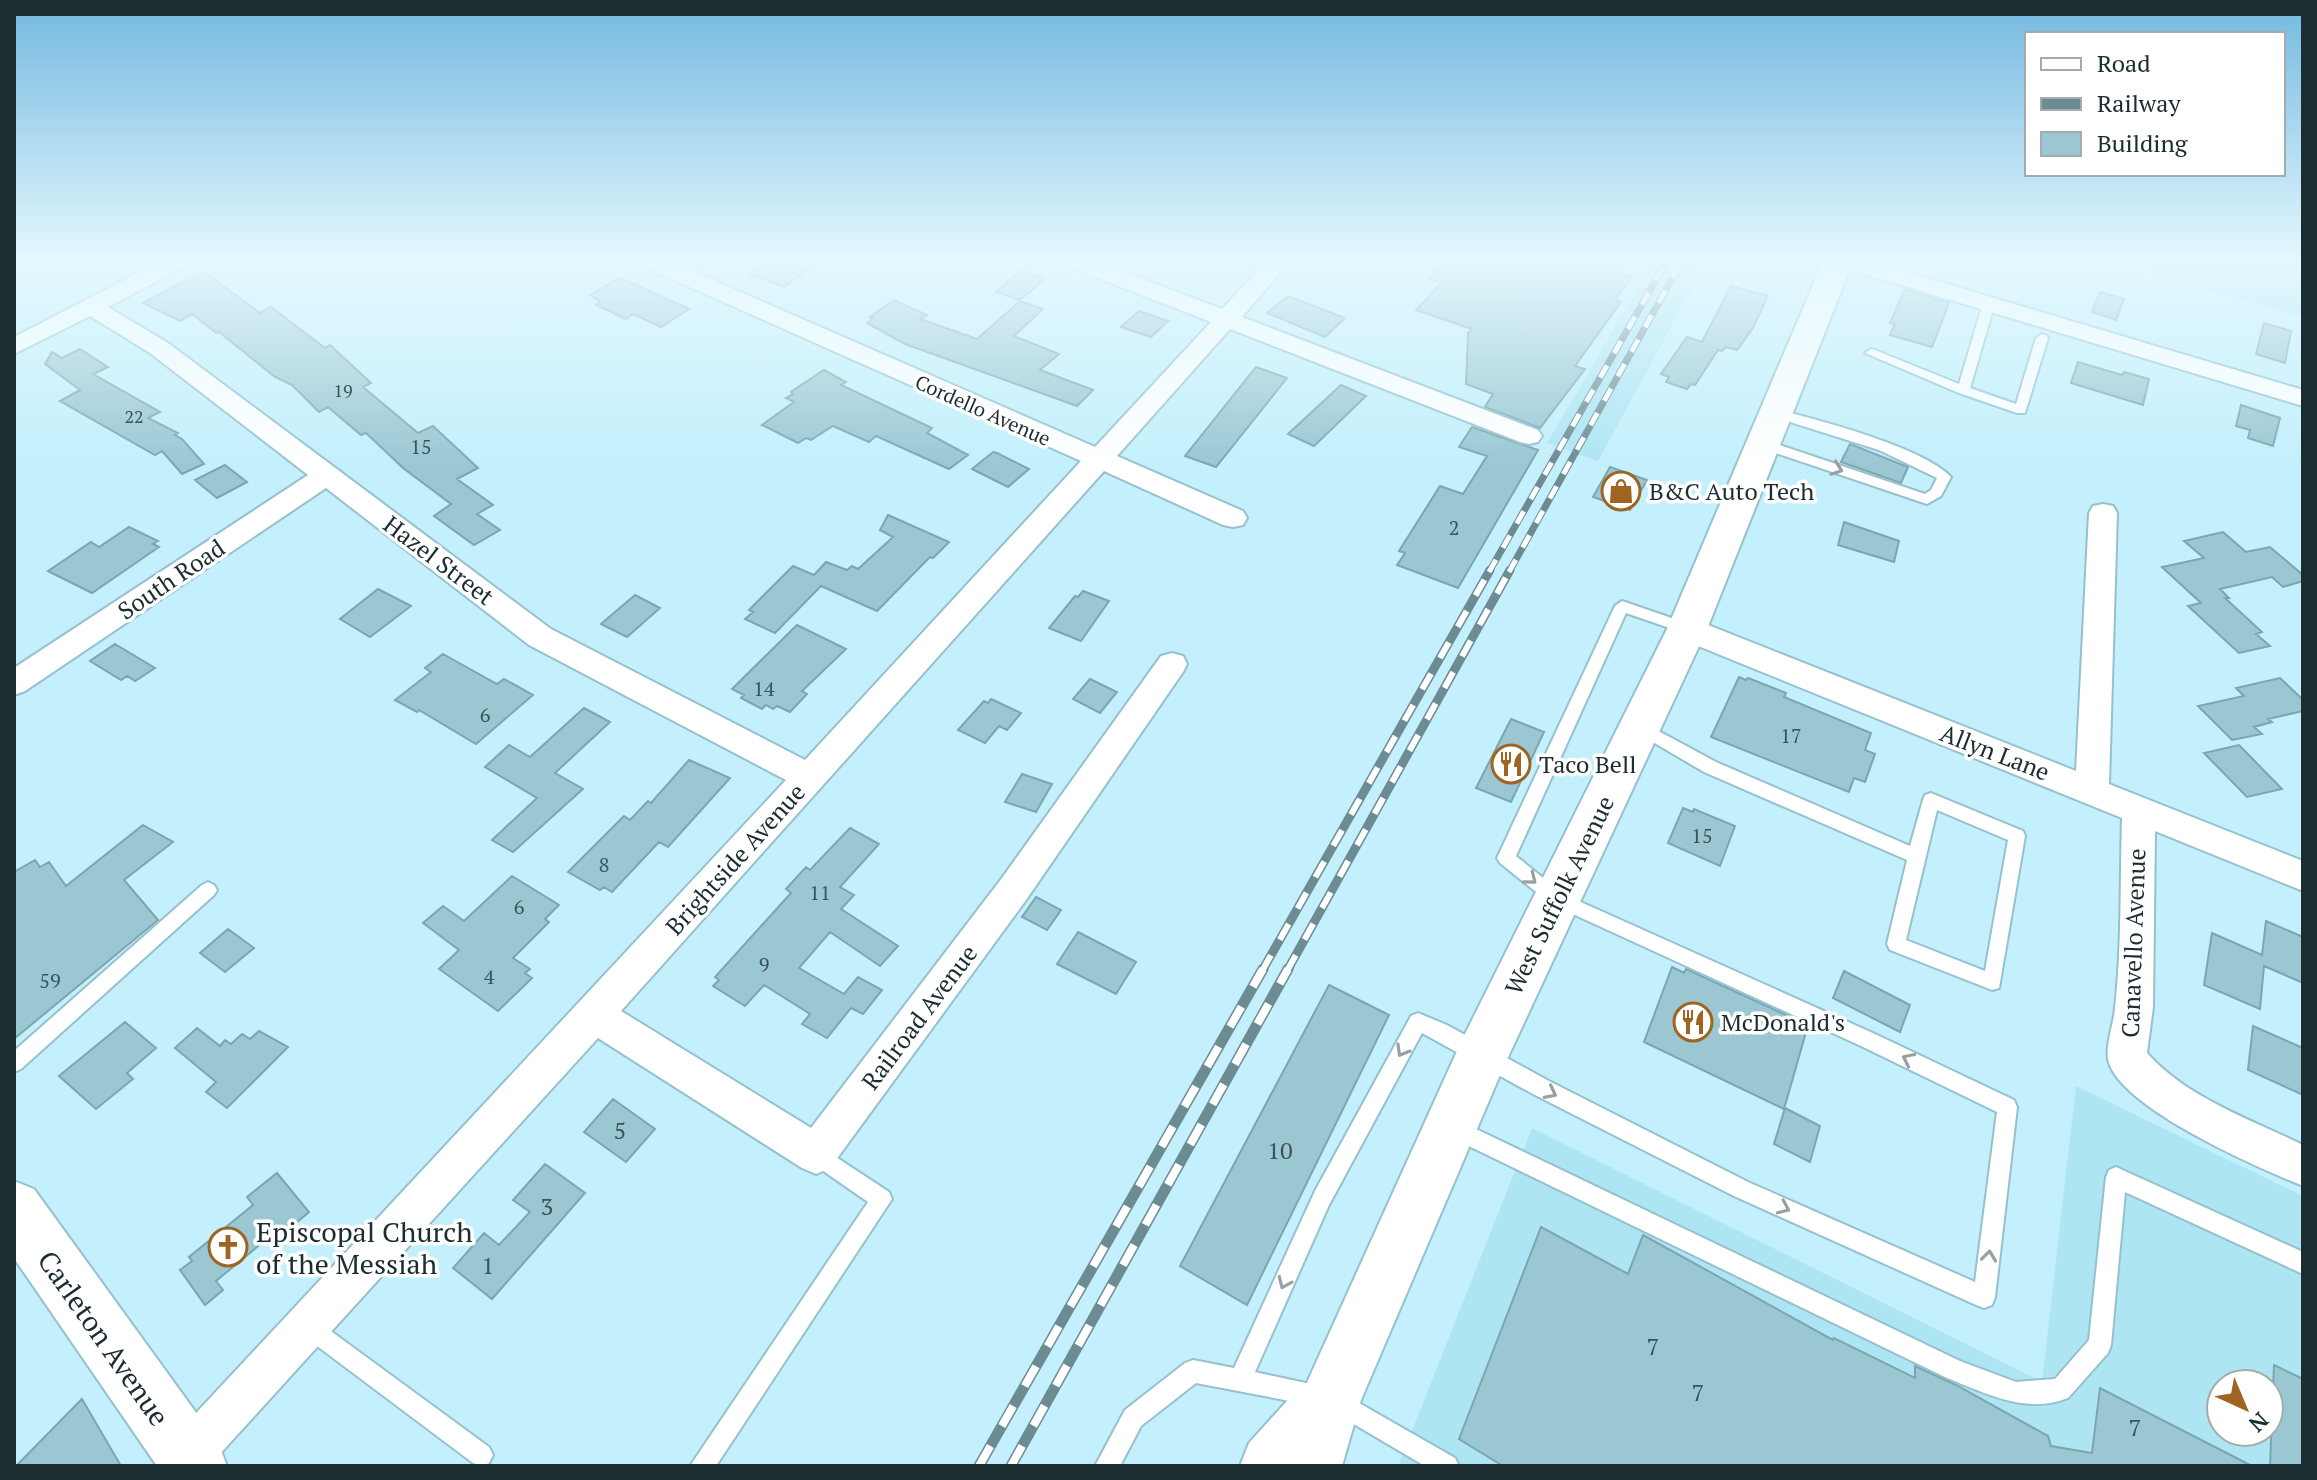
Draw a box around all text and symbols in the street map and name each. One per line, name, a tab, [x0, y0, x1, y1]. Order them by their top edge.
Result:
legend	[2025, 32, 2285, 176]
text: Road	[2097, 47, 2151, 79]
text: Railway	[2097, 87, 2181, 119]
text: Building	[2097, 127, 2188, 159]
street label: Cordello Avenue	[911, 368, 1055, 452]
house number: 19	[333, 378, 353, 402]
house number: 22	[124, 404, 144, 428]
house number: 15	[410, 433, 432, 460]
one-way arrow	[1829, 459, 1843, 475]
shop icon: B&C Auto Tech	[1600, 470, 1642, 512]
place label: B&C Auto Tech	[1649, 475, 1814, 507]
street label: Hazel Street	[377, 508, 501, 612]
house number: 2	[1449, 514, 1459, 541]
street label: South Road	[111, 532, 231, 626]
house number: 14	[753, 675, 775, 702]
house number: 6	[480, 701, 491, 728]
street label: Allyn Lane	[1936, 717, 2054, 787]
house number: 17	[1780, 722, 1802, 749]
restaurant icon: Taco Bell	[1490, 743, 1532, 785]
place label: Taco Bell	[1539, 748, 1636, 780]
street label: Brightside Avenue	[658, 776, 812, 942]
street label: West Suffolk Avenue	[1497, 790, 1621, 1000]
house number: 15	[1691, 822, 1713, 849]
street label: Canavello Avenue	[2114, 848, 2152, 1038]
house number: 8	[599, 851, 609, 878]
one-way arrow	[1522, 869, 1536, 884]
house number: 11	[809, 879, 831, 906]
house number: 6	[514, 893, 525, 920]
street label: Railroad Avenue	[854, 938, 984, 1096]
house number: 9	[759, 951, 769, 978]
house number: 4	[484, 963, 495, 990]
house number: 59	[39, 967, 61, 994]
restaurant icon: McDonald's	[1672, 1001, 1714, 1043]
place label: McDonald's	[1721, 1006, 1845, 1038]
one-way arrow	[1396, 1042, 1412, 1057]
one-way arrow	[1902, 1053, 1916, 1069]
one-way arrow	[1542, 1083, 1557, 1098]
house number: 5	[614, 1114, 626, 1146]
house number: 10	[1267, 1134, 1293, 1166]
house number: 3	[541, 1190, 553, 1222]
one-way arrow	[1776, 1198, 1790, 1214]
place label: Episcopal Church of the Messiah	[256, 1213, 473, 1282]
church icon: Episcopal Church of the Messiah	[207, 1226, 249, 1268]
street label: Carleton Avenue	[30, 1243, 178, 1433]
house number: 1	[482, 1249, 494, 1281]
one-way arrow	[1980, 1249, 1997, 1263]
one-way arrow	[1278, 1275, 1294, 1289]
house number: 7	[1647, 1330, 1659, 1362]
north arrow	[2205, 1368, 2285, 1448]
house number: 7	[1692, 1376, 1704, 1408]
text: N	[2243, 1407, 2275, 1439]
house number: 7	[2129, 1411, 2141, 1443]

